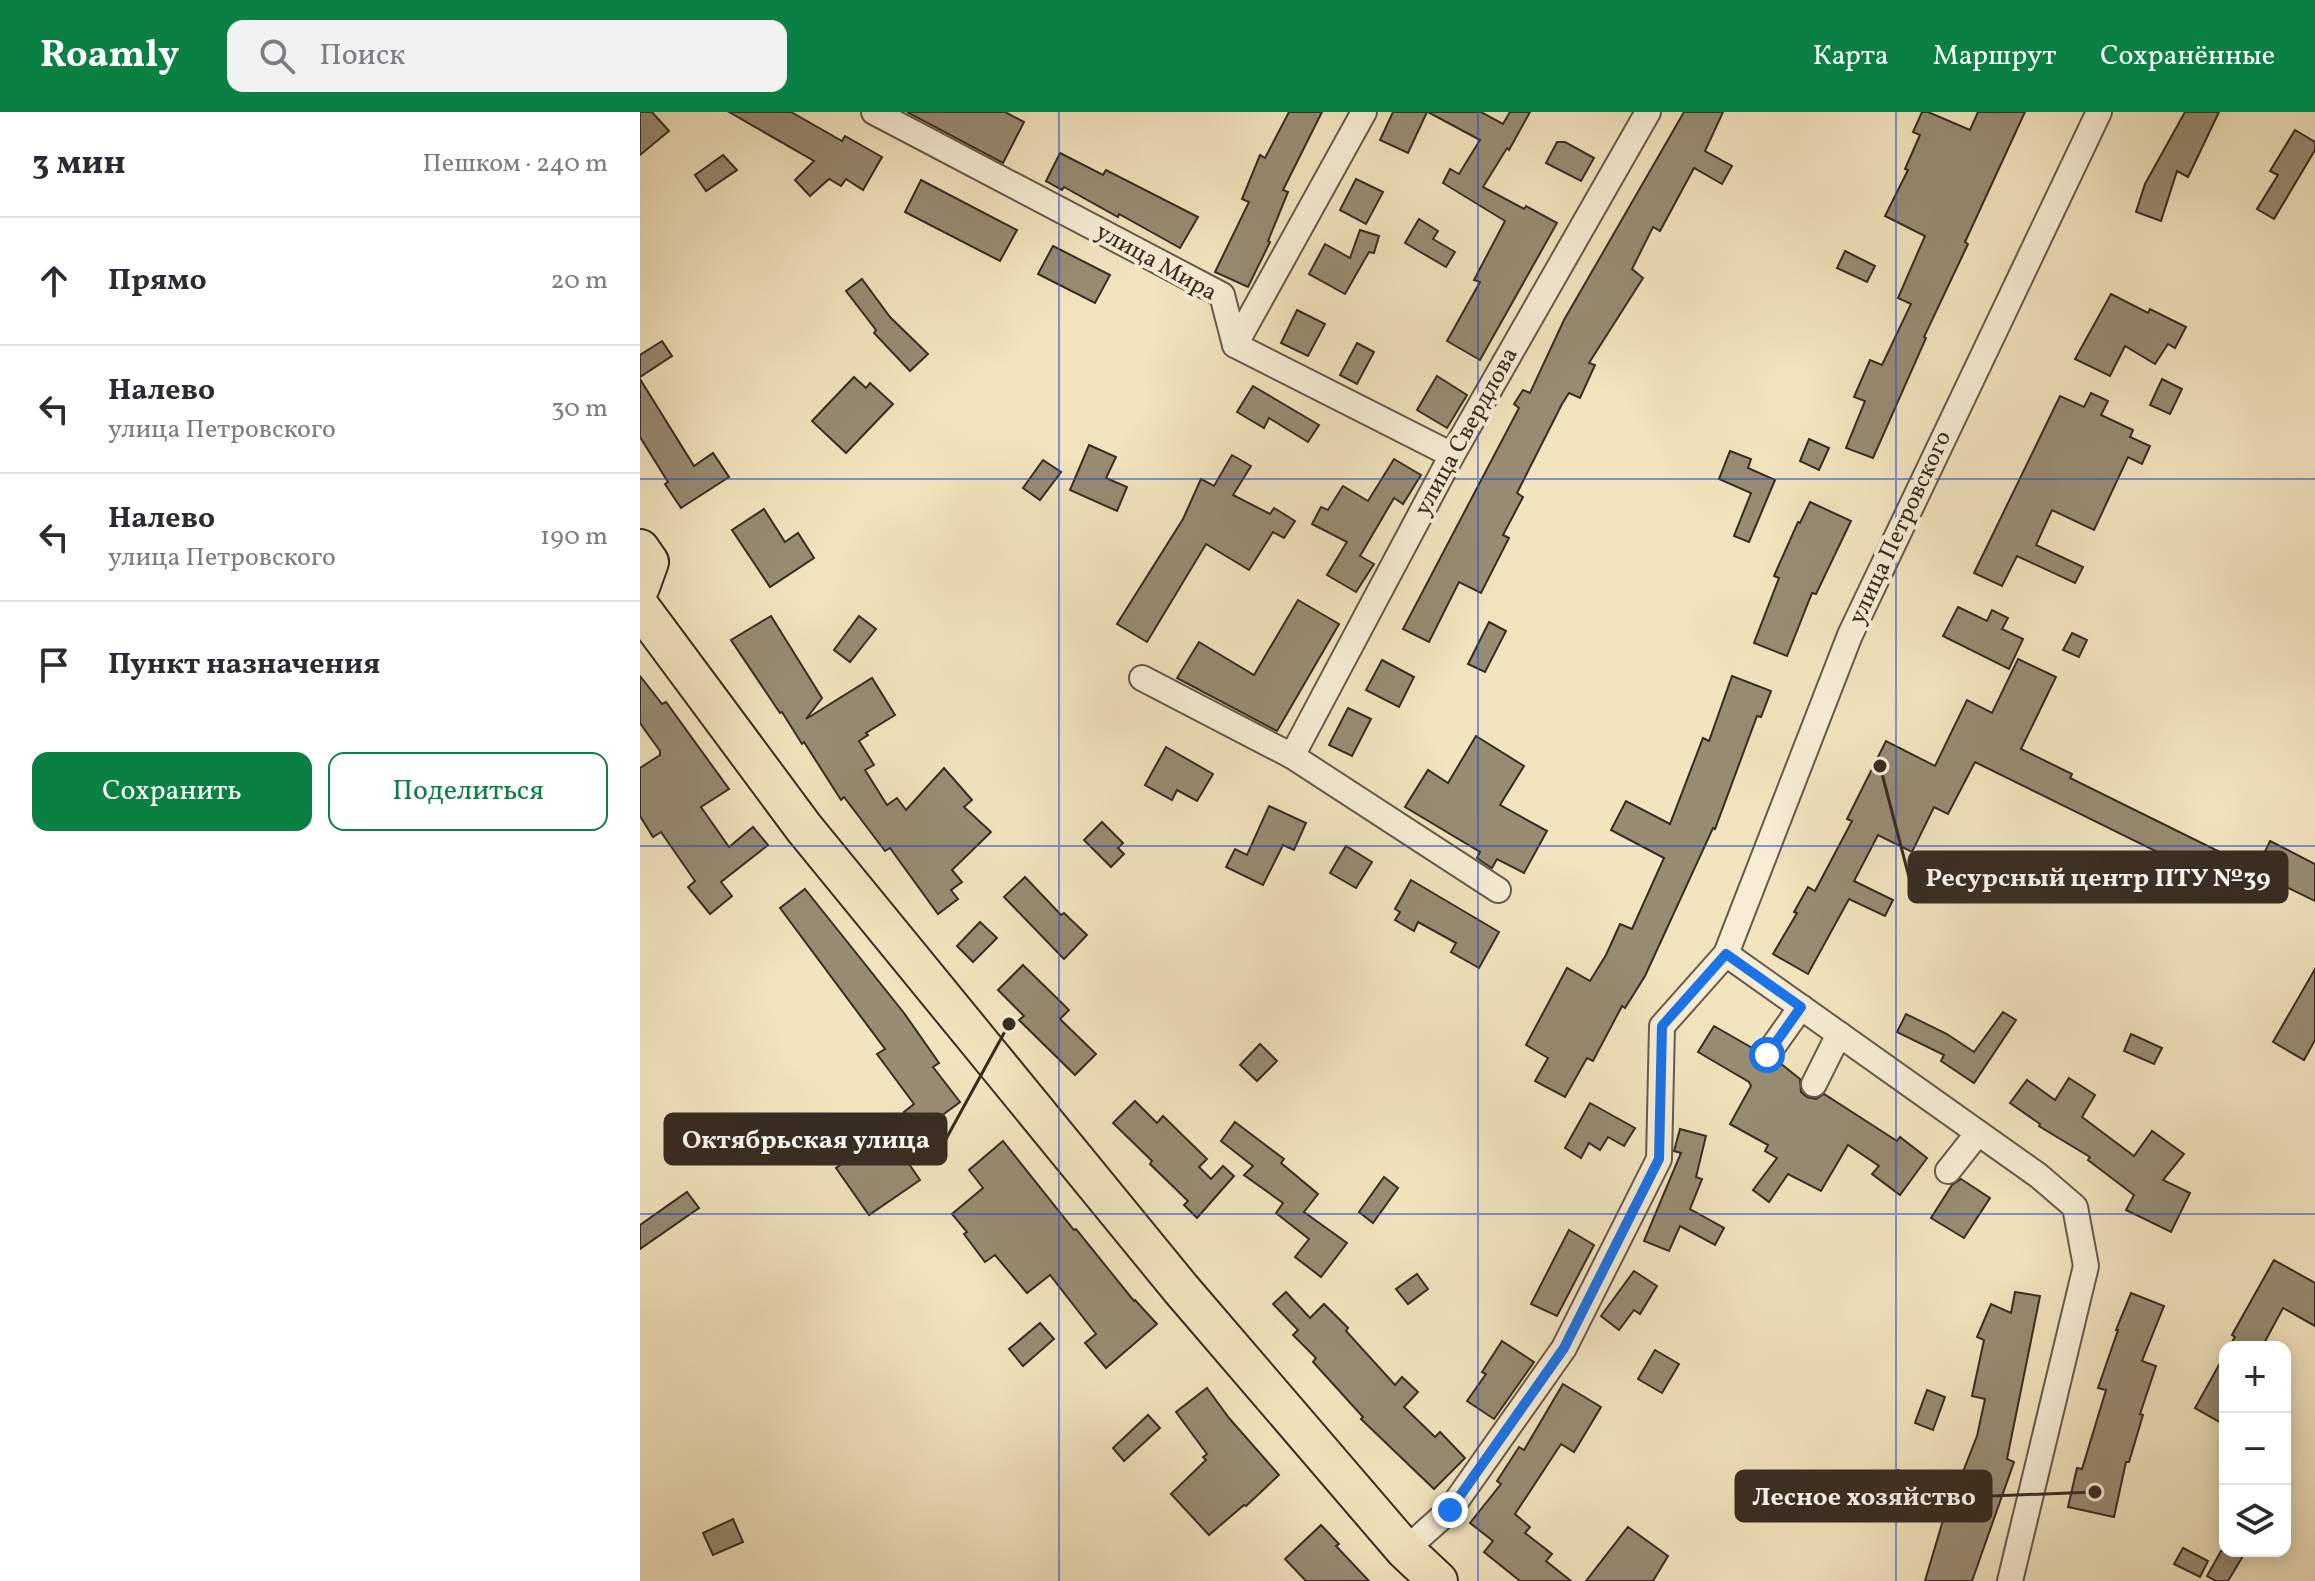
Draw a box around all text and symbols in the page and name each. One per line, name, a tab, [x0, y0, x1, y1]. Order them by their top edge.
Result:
search box	[227, 20, 787, 92]
text: Roamly	[40, 30, 179, 83]
icon: search	[255, 34, 299, 78]
text: Поиск	[319, 35, 405, 77]
text: Карта	[1813, 37, 1889, 76]
text: Маршрут	[1933, 37, 2056, 76]
text: Сохранённые	[2100, 37, 2275, 76]
text: 3 мин	[32, 141, 126, 188]
text: Пешком · 240 m	[423, 146, 608, 182]
street label: улица Мира	[1089, 216, 1223, 310]
icon: ahead	[32, 259, 76, 303]
text: Прямо	[108, 260, 207, 302]
text: 20 m	[550, 263, 608, 299]
street label: улица Свердлова	[1407, 341, 1527, 523]
text: Налево	[108, 370, 215, 412]
icon: left	[32, 387, 76, 431]
text: 30 m	[551, 391, 608, 427]
text: улица Петровского	[108, 412, 336, 448]
street label: улица Петровского	[1841, 425, 1961, 631]
text: Налево	[108, 498, 215, 540]
icon: left	[32, 515, 76, 559]
text: 190 m	[540, 519, 608, 555]
text: улица Петровского	[108, 540, 336, 576]
icon: arrive	[32, 643, 76, 687]
text: Пункт назначения	[108, 644, 380, 686]
button: Сохранить	[32, 752, 312, 831]
button: Поделиться	[328, 752, 608, 831]
callout: Ресурсный центр ПТУ №39	[1909, 852, 2287, 902]
text: Ресурсный центр ПТУ №39	[1925, 861, 2271, 897]
route start	[1749, 1037, 1785, 1073]
callout: Октябрьская улица	[665, 1114, 946, 1164]
text: Октябрьская улица	[682, 1123, 930, 1159]
map controls	[2219, 1341, 2291, 1557]
button: +	[2219, 1341, 2291, 1413]
button: −	[2219, 1413, 2291, 1485]
callout: Лесное хозяйство	[1736, 1471, 1991, 1521]
text: Лесное хозяйство	[1752, 1480, 1976, 1516]
button: layers	[2219, 1485, 2291, 1557]
route end	[1432, 1492, 1468, 1528]

